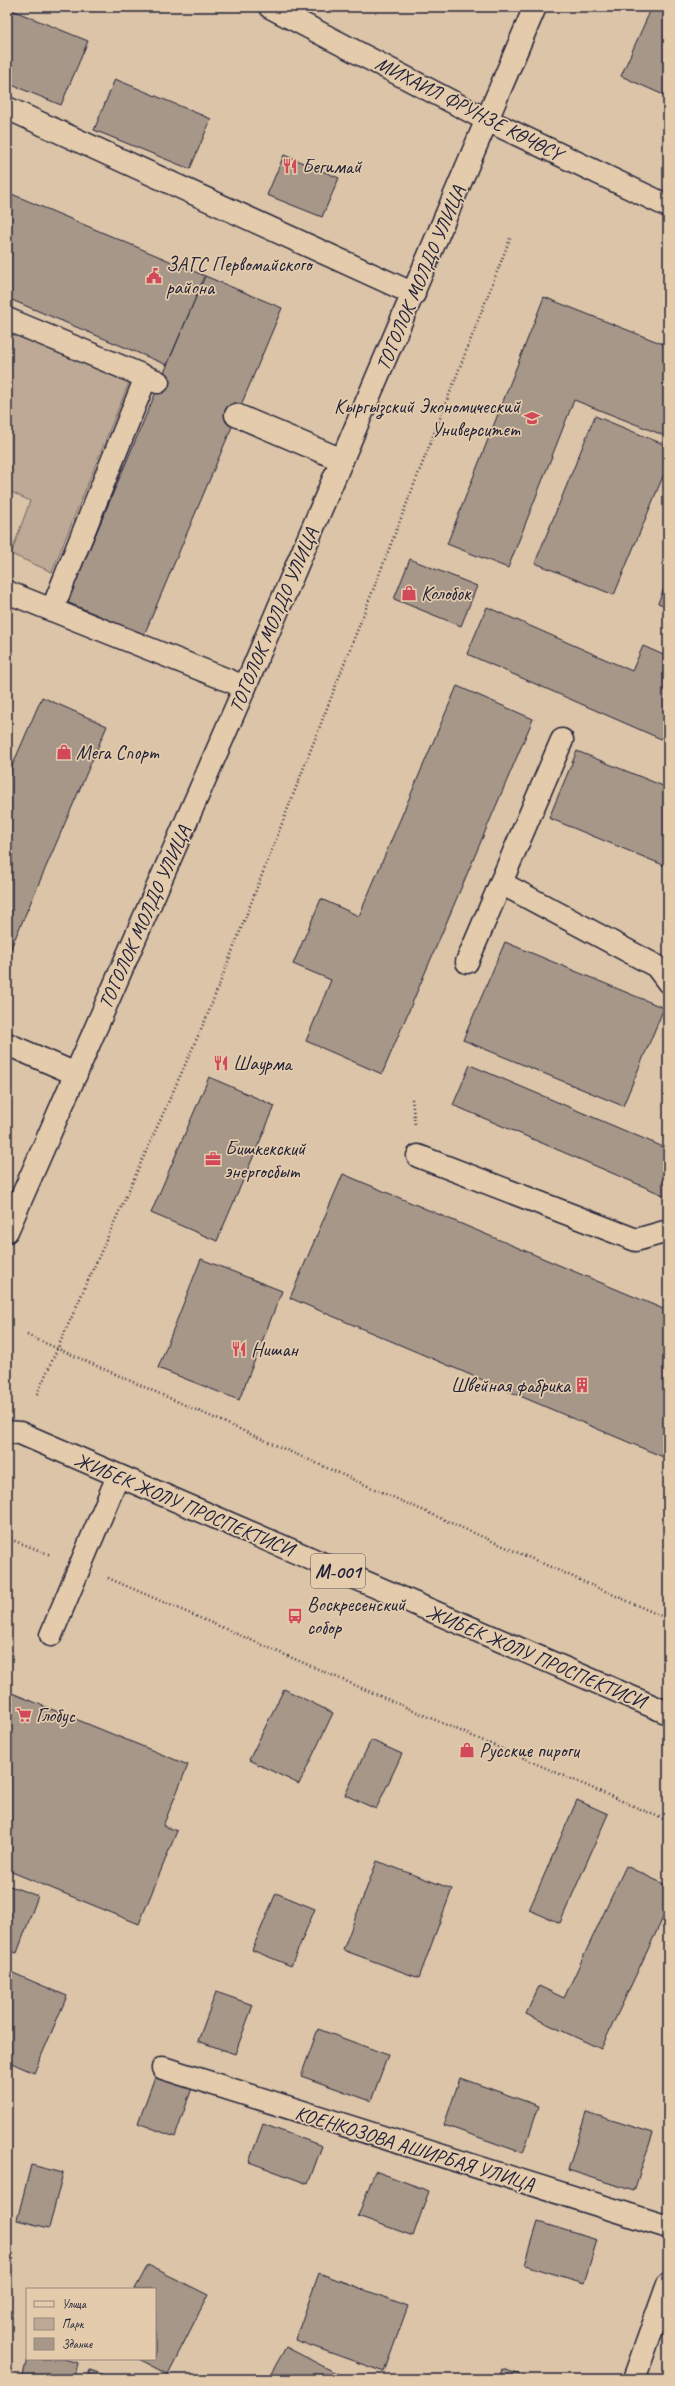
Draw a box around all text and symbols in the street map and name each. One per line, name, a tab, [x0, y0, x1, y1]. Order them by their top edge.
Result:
street label: МИХАИЛ ФРУНЗЕ КӨЧӨСҮ	[371, 51, 570, 168]
place label: Бегимай	[302, 154, 363, 179]
restaurant icon: Бегимай	[281, 157, 299, 175]
street label: ТОГОЛОК МОЛДО УЛИЦА	[370, 181, 471, 374]
place label: ЗАГС Первомайского района	[166, 252, 313, 300]
public building icon: ЗАГС Первомайского района	[145, 267, 163, 285]
place label: Кыргызский Экономический Университет	[334, 394, 522, 442]
school or university icon: Кыргызский Экономический Университет	[523, 409, 541, 427]
street label: ТОГОЛОК МОЛДО УЛИЦА	[223, 523, 324, 716]
place label: Колобок	[421, 581, 472, 606]
shop icon: Колобок	[400, 584, 418, 602]
place label: Мега Спорт	[76, 740, 160, 765]
shop icon: Мега Спорт	[55, 743, 73, 761]
street label: ТОГОЛОК МОЛДО УЛИЦА	[93, 821, 197, 1013]
place label: Шаурма	[233, 1051, 293, 1076]
restaurant icon: Шаурма	[212, 1054, 230, 1072]
place label: Бишкекский энергосбыт	[225, 1136, 307, 1184]
office icon: Бишкекский энергосбыт	[204, 1150, 222, 1168]
place label: Нишан	[251, 1337, 299, 1362]
restaurant icon: Нишан	[230, 1340, 248, 1358]
place label: Швейная фабрика	[451, 1373, 572, 1398]
building icon: Швейная фабрика	[573, 1376, 591, 1394]
street label: ЖИБЕК ЖОЛУ ПРОСПЕКТИСИ	[71, 1447, 300, 1563]
road number: М-001	[311, 1554, 365, 1588]
place label: Воскресенский собор	[307, 1592, 407, 1640]
street label: ЖИБЕК ЖОЛУ ПРОСПЕКТИСИ	[423, 1599, 652, 1715]
bus stop icon: Воскресенский собор	[286, 1607, 304, 1625]
place label: Глобус	[36, 1703, 76, 1728]
supermarket icon: Глобус	[15, 1706, 33, 1724]
place label: Русские пироги	[479, 1738, 581, 1763]
shop icon: Русские пироги	[458, 1741, 476, 1759]
street label: КОЕНКОЗОВА АШИРБАЯ УЛИЦА	[292, 2100, 538, 2197]
legend	[26, 2288, 156, 2360]
text: Улица	[62, 2296, 87, 2312]
text: Парк	[62, 2316, 85, 2332]
text: Здание	[62, 2336, 93, 2352]

